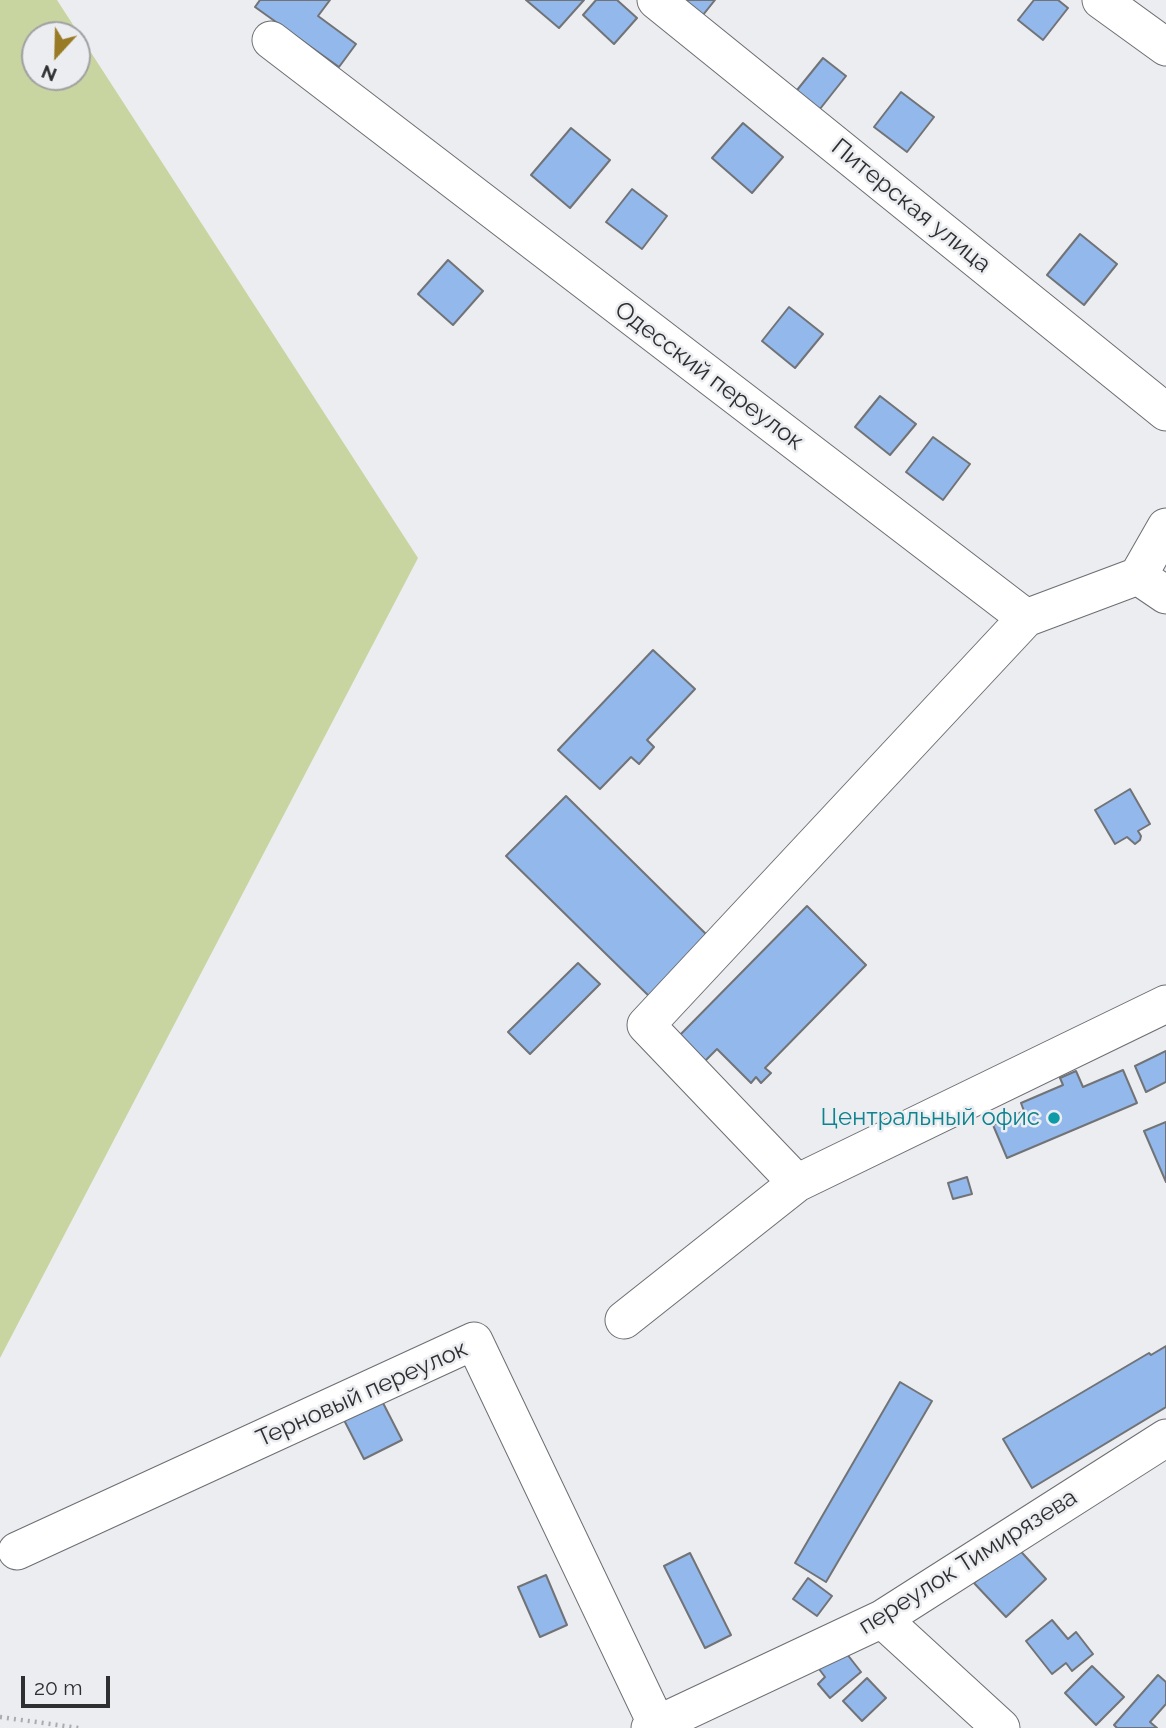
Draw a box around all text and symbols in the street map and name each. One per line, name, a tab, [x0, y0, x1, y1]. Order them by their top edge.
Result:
north arrow	[21, 21, 91, 91]
text: N	[38, 61, 60, 87]
street label: Питерская улица	[825, 133, 997, 279]
street label: Одесский переулок	[609, 296, 809, 456]
place label: Центральный офис	[821, 1104, 1040, 1132]
marker: Центральный офис	[1046, 1110, 1062, 1126]
street label: Терновый переулок	[252, 1334, 472, 1454]
street label: переулок Тимирязева	[854, 1483, 1082, 1641]
scale bar	[24, 1662, 114, 1706]
text: 20 m	[34, 1675, 82, 1700]

